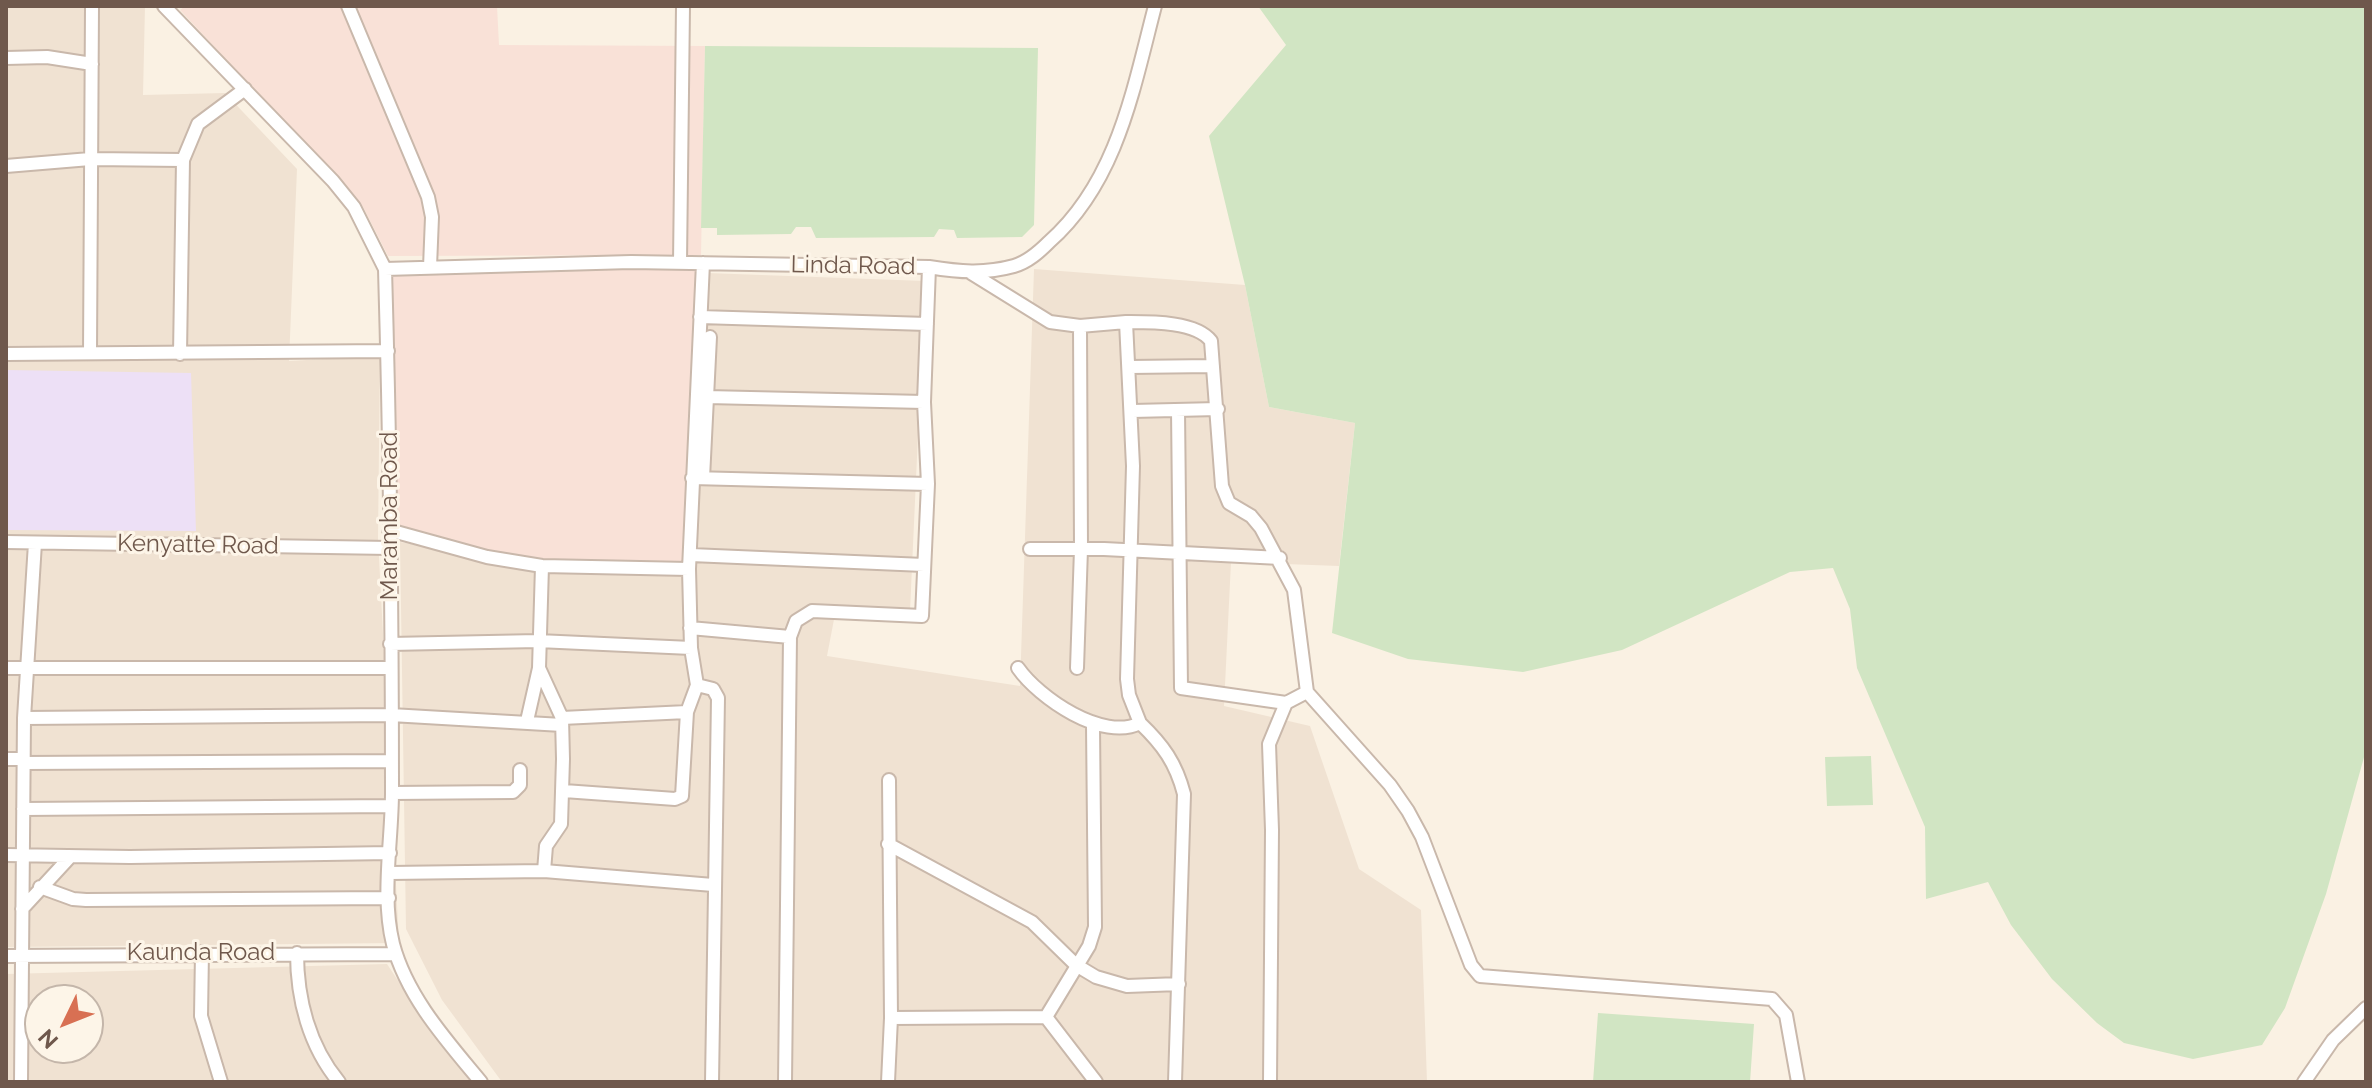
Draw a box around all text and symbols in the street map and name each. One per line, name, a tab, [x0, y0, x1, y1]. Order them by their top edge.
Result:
street label: Linda Road	[790, 251, 916, 281]
street label: Maramba Road	[376, 431, 404, 601]
street label: Kenyatte Road	[117, 529, 279, 561]
street label: Kaunda Road	[127, 939, 275, 967]
north arrow	[24, 984, 104, 1064]
text: N	[33, 1024, 63, 1054]

